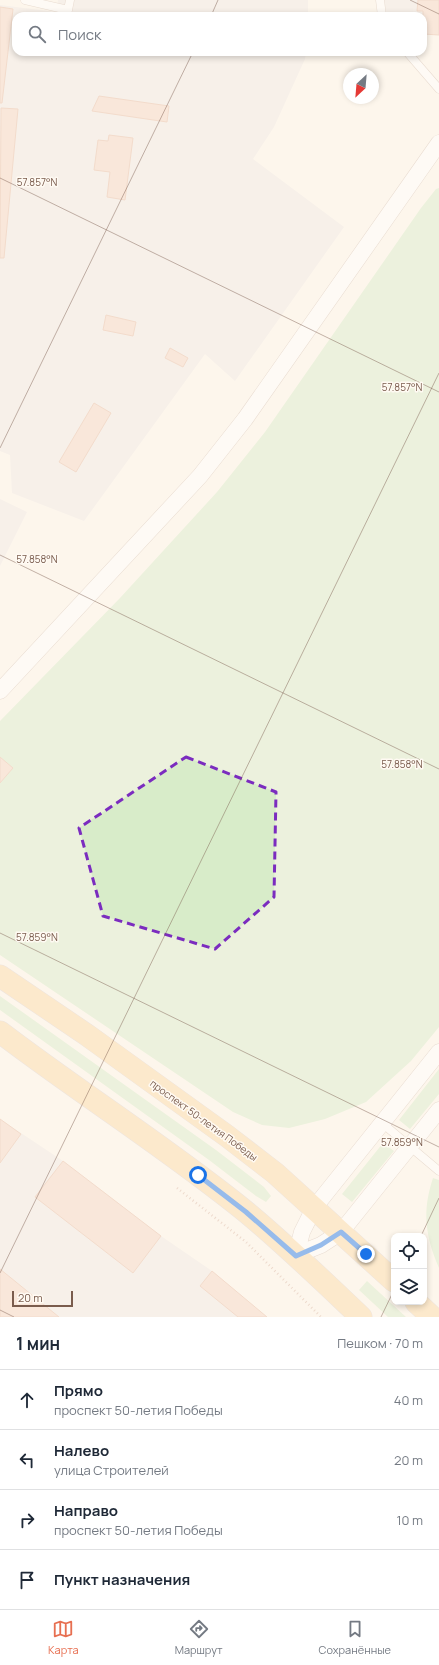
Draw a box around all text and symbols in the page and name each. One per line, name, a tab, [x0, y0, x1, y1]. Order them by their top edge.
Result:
search box	[12, 12, 427, 56]
icon: search	[26, 23, 48, 45]
text: Поиск	[58, 24, 102, 45]
north arrow	[343, 68, 379, 104]
text: 57.857°N	[17, 175, 57, 189]
text: 57.857°N	[382, 380, 422, 394]
text: 57.858°N	[16, 552, 58, 566]
text: 57.858°N	[381, 757, 423, 771]
text: 57.859°N	[16, 930, 58, 944]
street label: проспект 50-летия Победы	[147, 1076, 261, 1164]
text: 57.859°N	[381, 1135, 423, 1149]
route start	[189, 1166, 207, 1184]
map controls	[391, 1233, 427, 1305]
button: locate	[391, 1233, 427, 1269]
route end	[357, 1245, 375, 1263]
button: layers	[391, 1269, 427, 1305]
scale bar	[12, 1289, 73, 1308]
text: 20 m	[18, 1290, 43, 1305]
text: 1 мин	[16, 1332, 60, 1355]
text: Пешком · 70 m	[337, 1334, 423, 1352]
text: Прямо	[54, 1380, 103, 1401]
icon: ahead	[16, 1389, 38, 1411]
text: 40 m	[394, 1391, 423, 1409]
text: проспект 50-летия Победы	[54, 1401, 223, 1419]
text: Налево	[54, 1440, 109, 1461]
icon: left	[16, 1449, 38, 1471]
text: 20 m	[394, 1451, 423, 1469]
text: улица Строителей	[54, 1461, 169, 1479]
text: Направо	[54, 1500, 118, 1521]
icon: right	[16, 1509, 38, 1531]
text: 10 m	[396, 1511, 423, 1529]
text: проспект 50-летия Победы	[54, 1521, 223, 1539]
icon: arrive	[16, 1569, 38, 1591]
text: Пункт назначения	[54, 1569, 190, 1590]
tab: Карта	[48, 1618, 79, 1657]
tab: Маршрут	[175, 1618, 223, 1657]
tab: Сохранённые	[319, 1618, 391, 1657]

